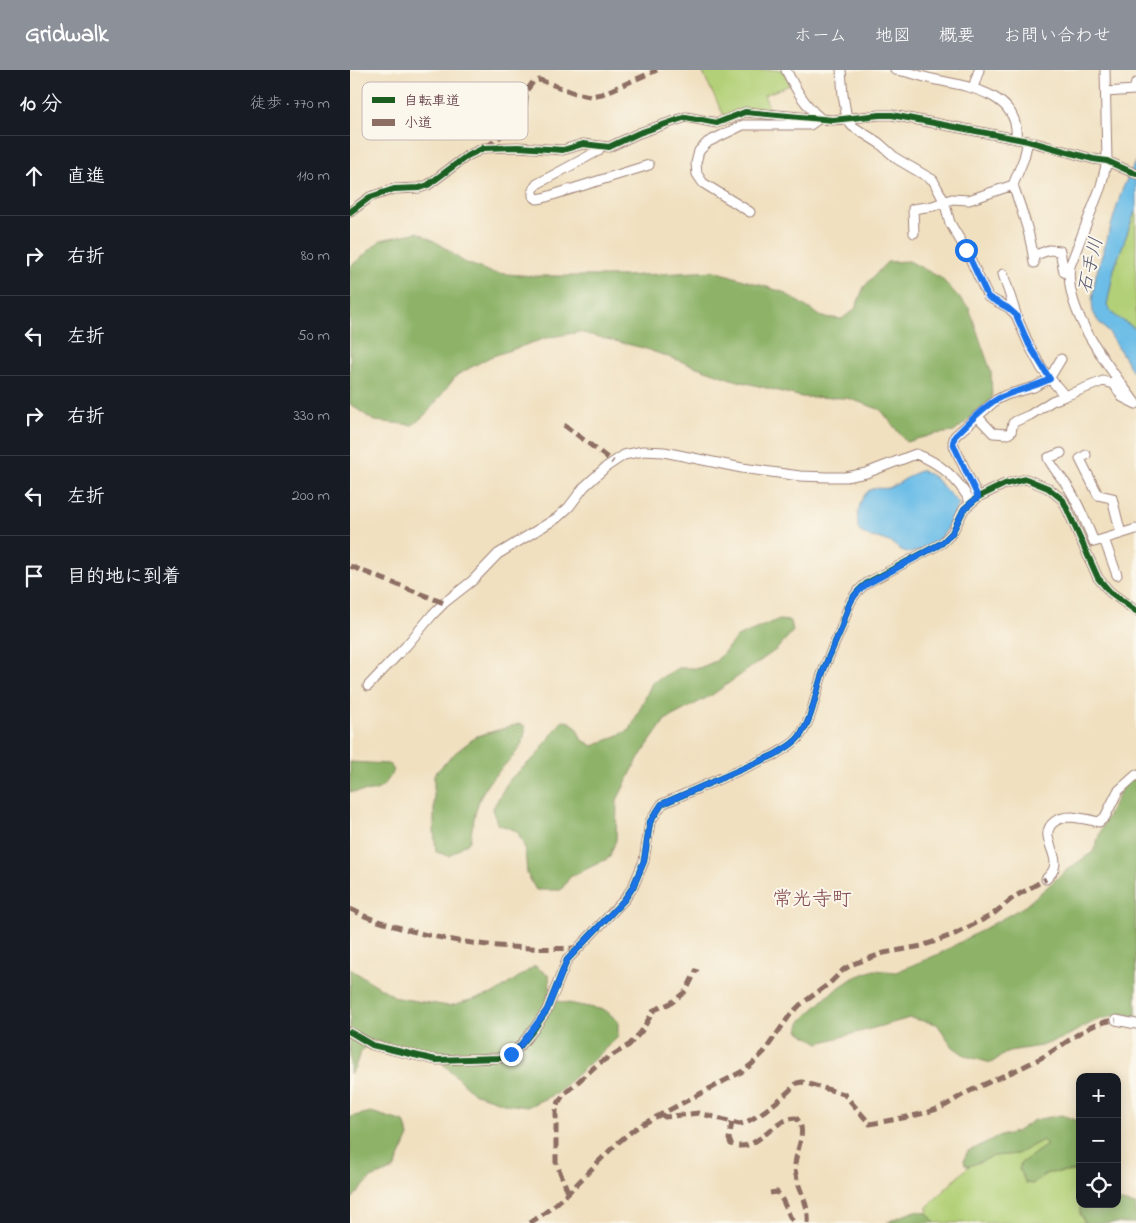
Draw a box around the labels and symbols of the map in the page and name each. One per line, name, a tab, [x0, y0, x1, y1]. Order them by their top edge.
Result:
legend	[362, 82, 528, 140]
text: 自転車道	[404, 91, 460, 112]
text: 小道	[404, 113, 432, 134]
water label: 石手川	[1072, 235, 1111, 296]
route start	[955, 239, 978, 262]
district label: 常光寺町	[772, 886, 852, 915]
route end	[500, 1043, 523, 1066]

